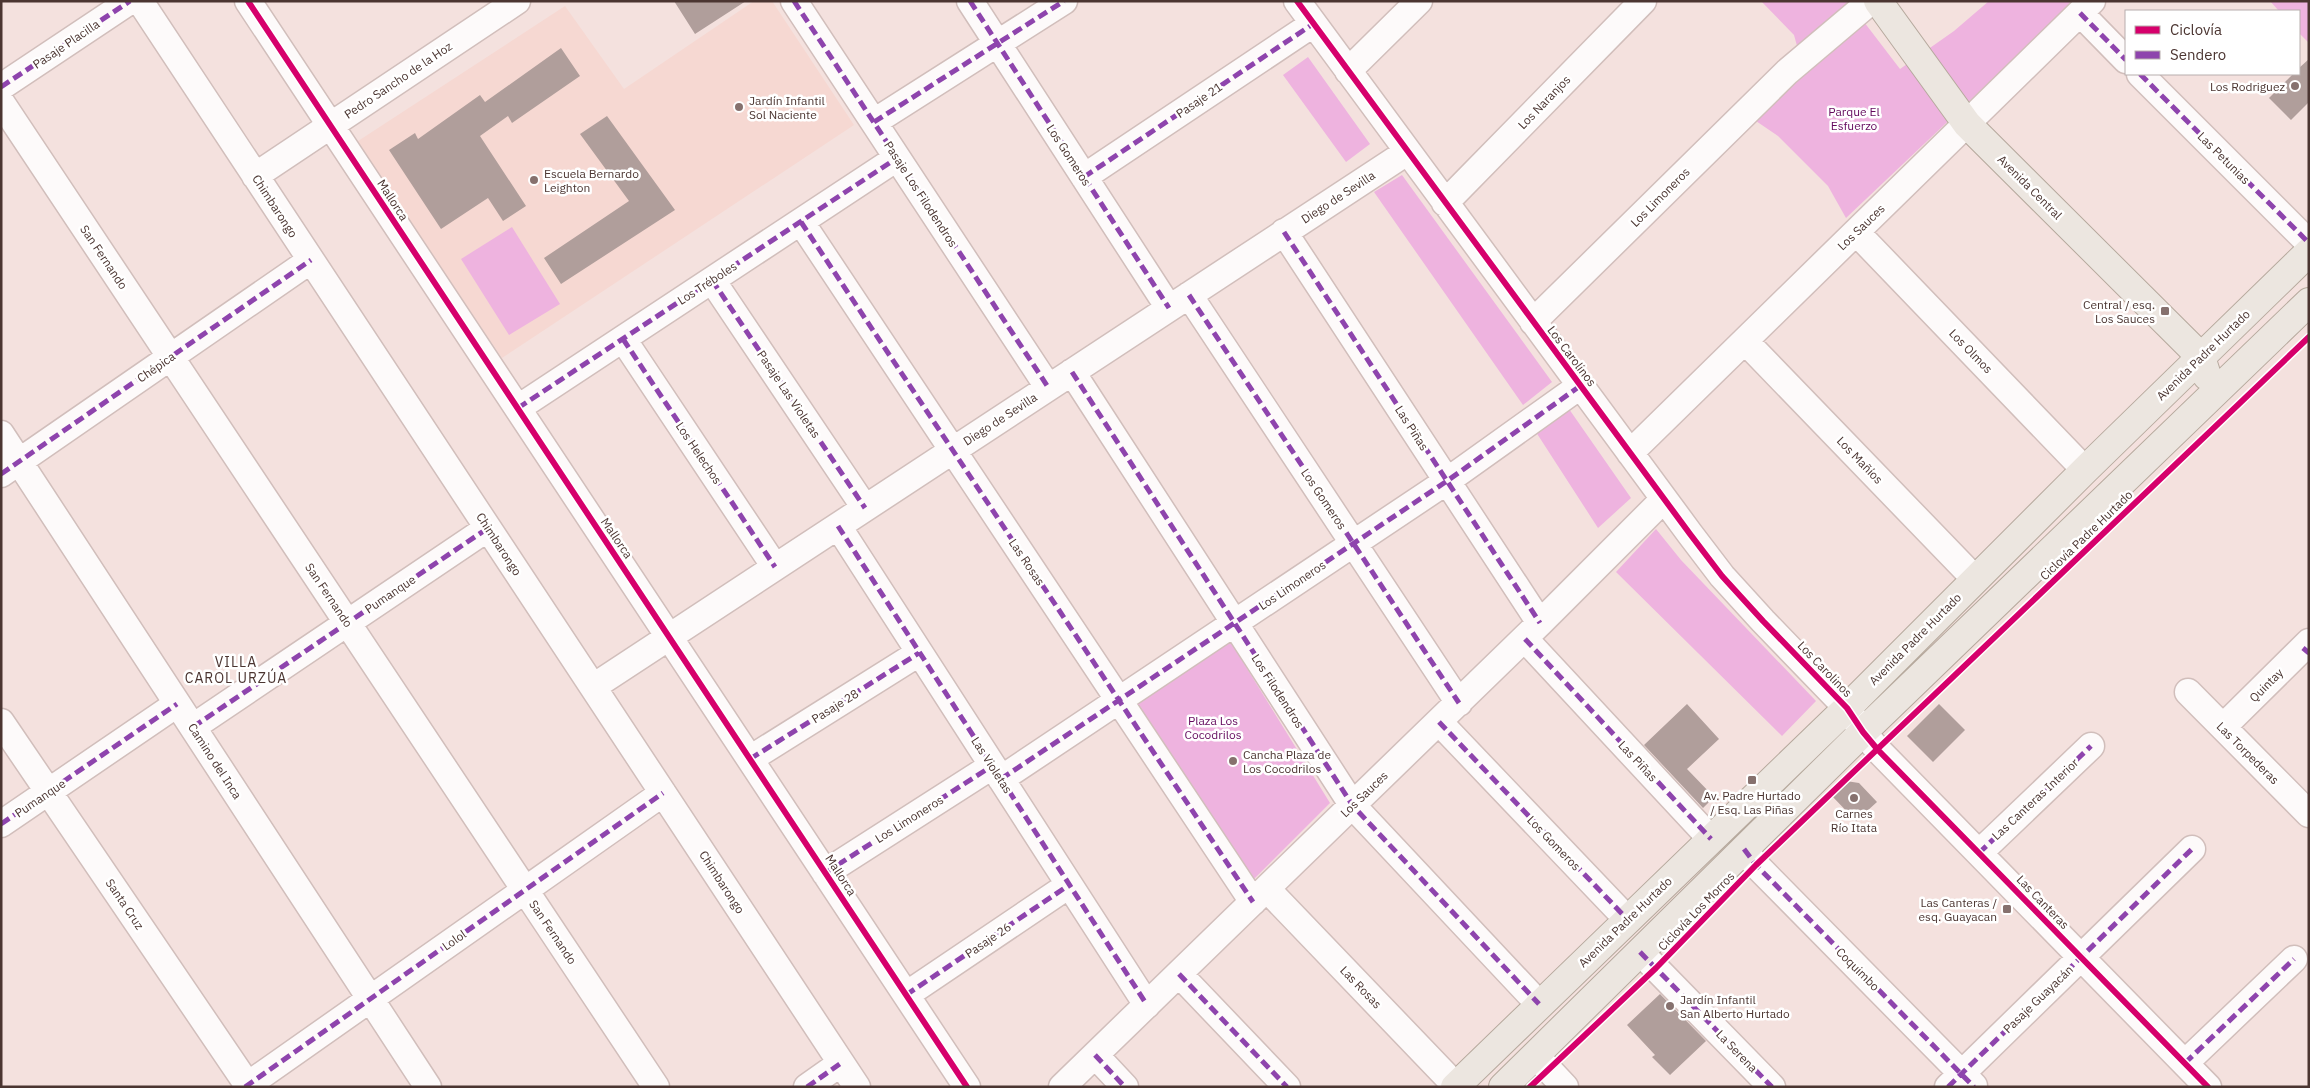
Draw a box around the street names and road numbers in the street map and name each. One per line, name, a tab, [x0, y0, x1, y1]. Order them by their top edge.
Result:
street label: Pasaje Placilla	[30, 16, 103, 72]
street label: Pedro Sancho de la Hoz	[341, 38, 455, 122]
street label: Los Naranjos	[1515, 72, 1574, 132]
street label: Pasaje 21	[1173, 79, 1225, 121]
street label: Los Gomeros	[1044, 121, 1095, 189]
street label: Las Petunias	[2195, 129, 2253, 187]
street label: Pasaje Los Filodendros	[881, 138, 961, 250]
street label: Avenida Central	[1995, 152, 2065, 222]
street label: Los Limoneros	[1627, 164, 1693, 230]
street label: Diego de Sevilla	[1298, 167, 1378, 226]
street label: Chimbarongo	[249, 172, 301, 240]
street label: Mallorca	[374, 177, 412, 224]
street label: Los Sauces	[1834, 201, 1888, 253]
street label: San Fernando	[77, 222, 131, 292]
street label: Los Tréboles	[674, 258, 740, 308]
street label: Avenida Padre Hurtado	[2153, 306, 2253, 404]
street label: Los Carolinos	[1544, 323, 1600, 389]
street label: Los Olmos	[1946, 326, 1996, 376]
street label: Pasaje Las Violetas	[754, 347, 824, 441]
street label: Chépica	[134, 348, 179, 386]
street label: Diego de Sevilla	[960, 389, 1040, 448]
street label: Las Piñas	[1392, 403, 1432, 453]
street label: Los Helechos	[673, 419, 725, 487]
street label: Los Mañíos	[1834, 433, 1886, 487]
street label: Los Gomeros	[1298, 466, 1350, 532]
street label: Ciclovía Padre Hurtado	[2037, 487, 2136, 583]
street label: Chimbarongo	[473, 510, 525, 578]
street label: Mallorca	[598, 515, 636, 562]
street label: Las Rosas	[1006, 536, 1048, 588]
street label: Los Limoneros	[1256, 557, 1329, 613]
street label: San Fernando	[302, 560, 356, 630]
street label: Pumanque	[362, 571, 419, 616]
street label: Avenida Padre Hurtado	[1866, 590, 1964, 688]
street label: Los Carolinos	[1795, 638, 1855, 700]
street label: Los Filodendros	[1249, 651, 1308, 731]
street label: Quintay	[2246, 665, 2286, 705]
street label: Pasaje 28	[809, 686, 861, 726]
street label: Las Torpederas	[2214, 719, 2282, 787]
street label: Camino del Inca	[185, 720, 245, 802]
street label: Las Violetas	[968, 734, 1016, 796]
street label: Las Piñas	[1615, 737, 1661, 785]
street label: Las Canteras Interior	[1989, 755, 2082, 843]
street label: Los Sauces	[1337, 768, 1391, 820]
street label: Pumanque	[12, 775, 69, 820]
street label: Los Limoneros	[872, 792, 946, 846]
street label: Los Gomeros	[1524, 812, 1584, 874]
street label: Chimbarongo	[696, 848, 748, 916]
street label: Mallorca	[822, 852, 860, 899]
street label: Ciclovía Los Morros	[1655, 868, 1737, 953]
street label: Las Canteras	[2014, 872, 2073, 932]
street label: Avenida Padre Hurtado	[1575, 873, 1675, 971]
street label: Santa Cruz	[103, 876, 148, 933]
street label: San Fernando	[526, 897, 580, 967]
street label: Pasaje 26	[962, 919, 1014, 961]
street label: Lolol	[439, 926, 469, 954]
street label: Coquimbo	[1833, 944, 1883, 994]
street label: Pasaje Guayacán	[2000, 962, 2076, 1036]
street label: Las Rosas	[1337, 963, 1385, 1012]
street label: La Serena	[1713, 1027, 1761, 1076]

